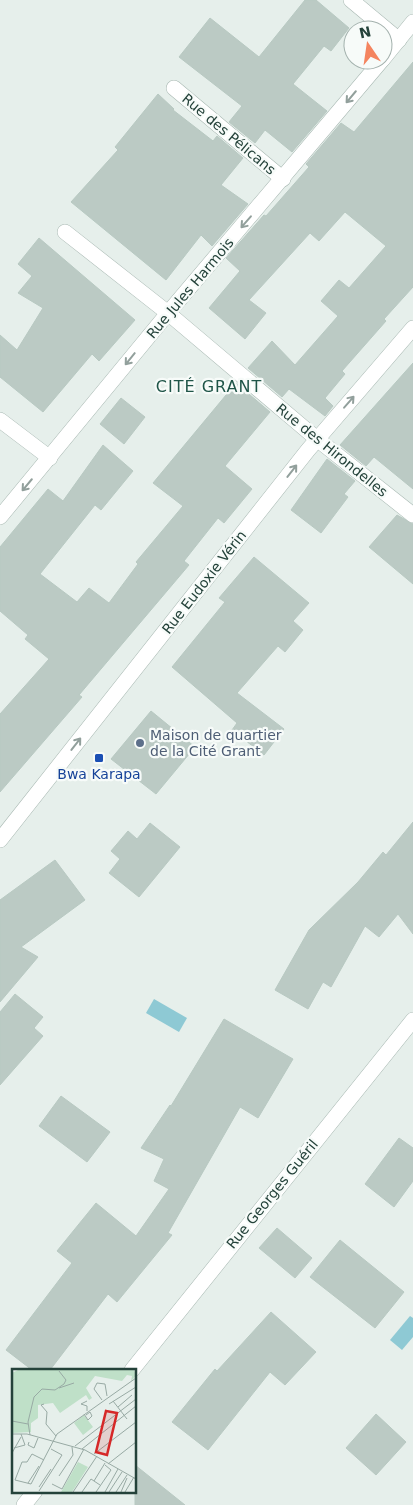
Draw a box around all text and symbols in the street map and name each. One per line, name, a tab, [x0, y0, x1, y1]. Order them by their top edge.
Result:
north arrow	[343, 20, 393, 70]
text: N	[358, 23, 373, 41]
street label: Rue des Pélicans	[179, 90, 279, 178]
one-way arrow	[345, 91, 357, 104]
one-way arrow	[241, 215, 252, 228]
street label: Rue Jules Harmois	[143, 234, 237, 342]
one-way arrow	[125, 353, 136, 366]
district label: CITÉ GRANT	[156, 377, 262, 396]
one-way arrow	[343, 396, 354, 409]
street label: Rue des Hirondelles	[273, 400, 391, 500]
one-way arrow	[286, 464, 297, 477]
one-way arrow	[22, 478, 33, 491]
street label: Rue Eudoxie Vérin	[159, 527, 249, 637]
place label: Maison de quartier de la Cité Grant	[150, 727, 282, 759]
marker: Maison de quartier de la Cité Grant	[134, 737, 146, 749]
one-way arrow	[70, 738, 81, 751]
marker: Bwa Karapa	[93, 752, 105, 764]
place label: Bwa Karapa	[57, 766, 141, 782]
street label: Rue Georges Guéril	[223, 1136, 321, 1252]
inset map	[12, 1369, 136, 1492]

